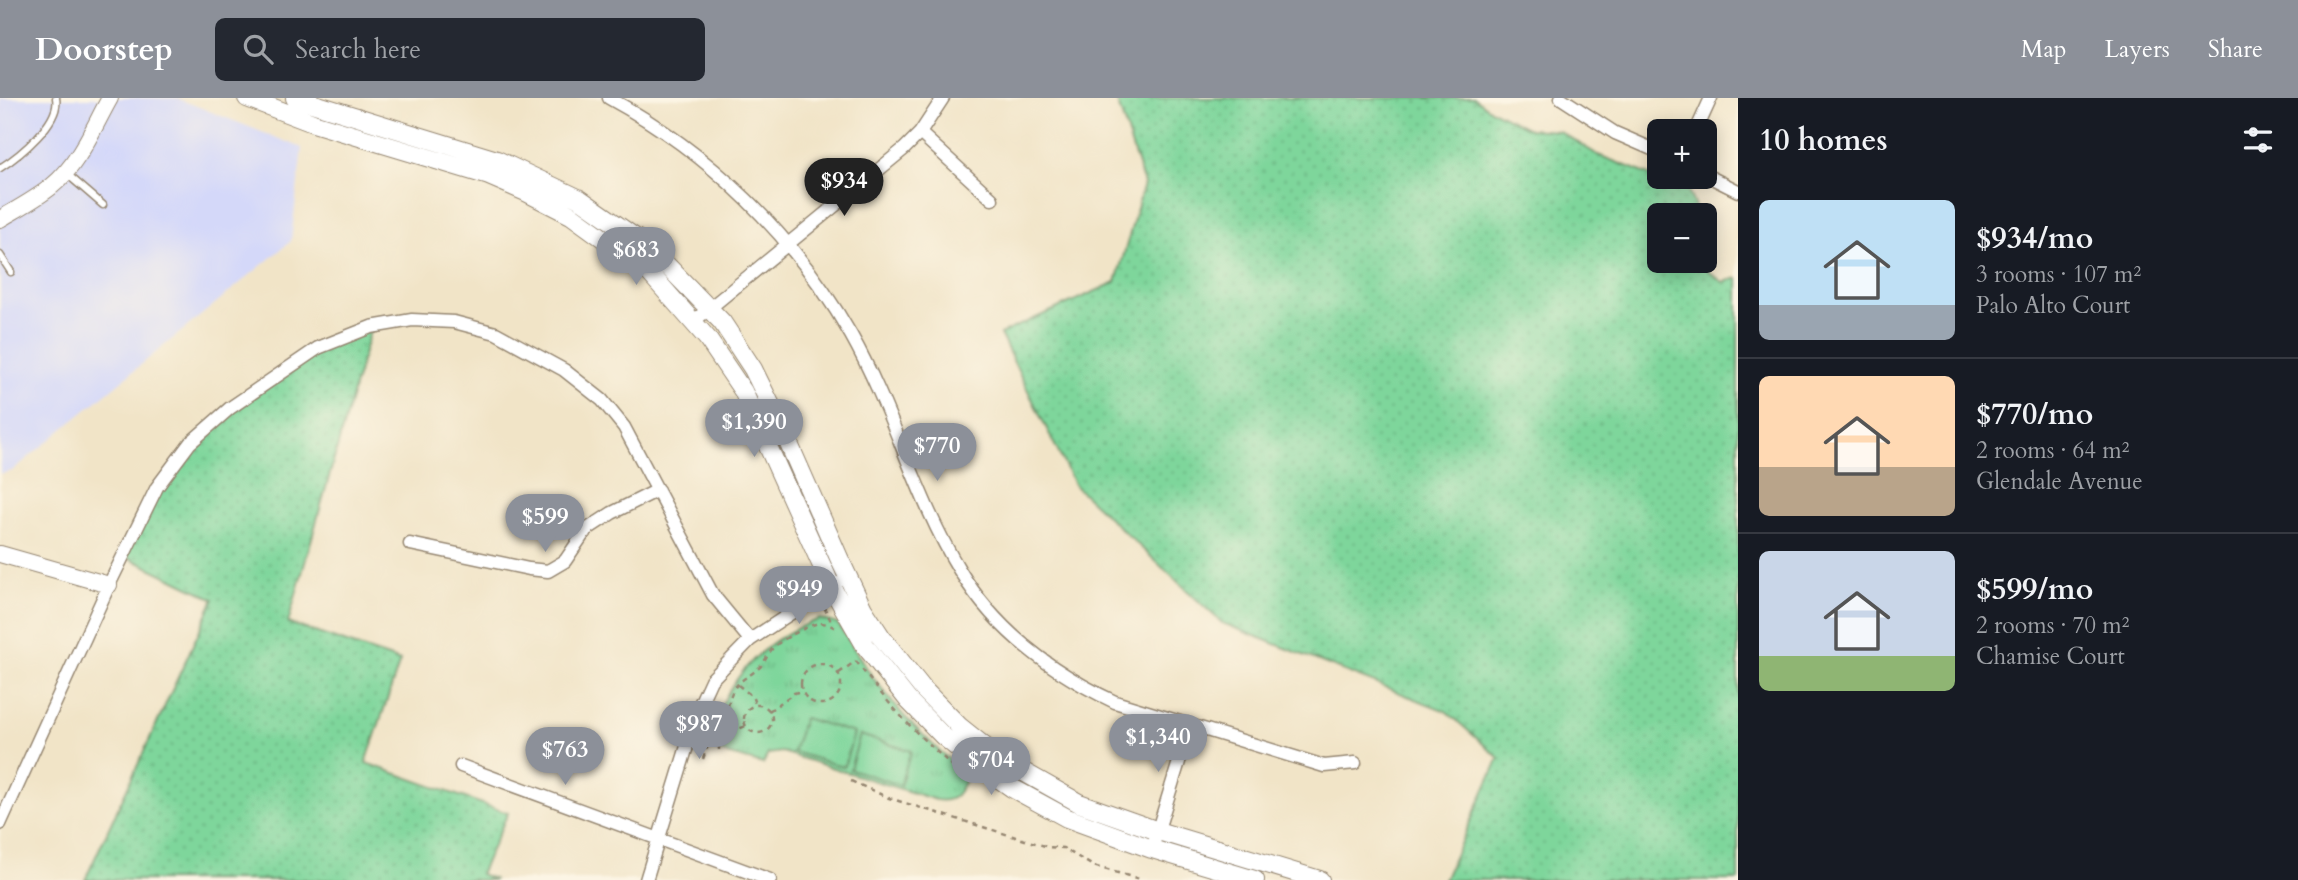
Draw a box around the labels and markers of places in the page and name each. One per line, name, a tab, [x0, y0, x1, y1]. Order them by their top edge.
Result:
pin: $934	[803, 158, 885, 218]
pin: $683	[595, 228, 677, 287]
pin: $1,390	[697, 400, 811, 459]
pin: $770	[896, 424, 978, 483]
pin: $599	[504, 494, 586, 554]
pin: $949	[758, 566, 840, 626]
pin: $987	[658, 702, 740, 761]
pin: $1,340	[1101, 714, 1215, 774]
pin: $763	[524, 728, 606, 787]
pin: $704	[950, 738, 1032, 797]

